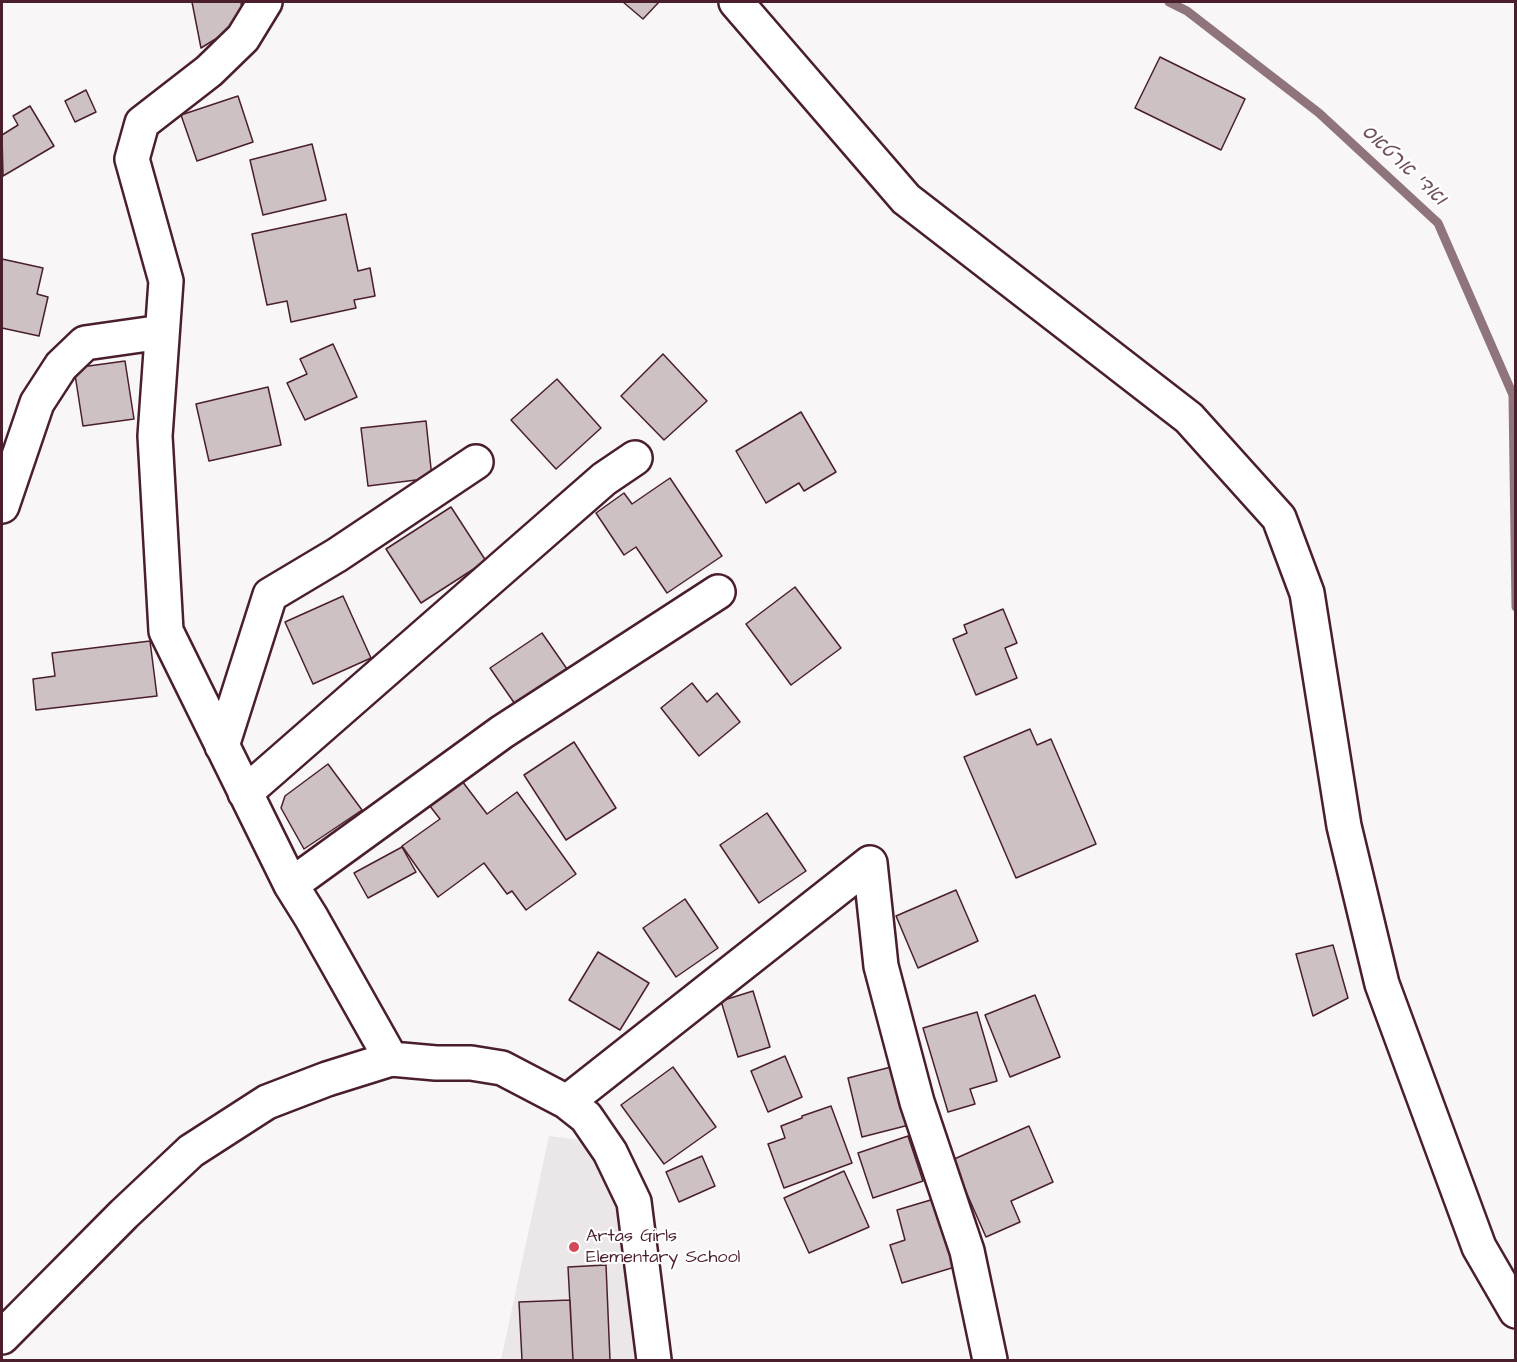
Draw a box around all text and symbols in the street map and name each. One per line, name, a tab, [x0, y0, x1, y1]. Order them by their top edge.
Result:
water label: ואדי ארטאס	[1355, 120, 1451, 212]
place label: Artas Girls Elementary School	[586, 1226, 740, 1268]
marker: Artas Girls Elementary School	[567, 1240, 581, 1254]

